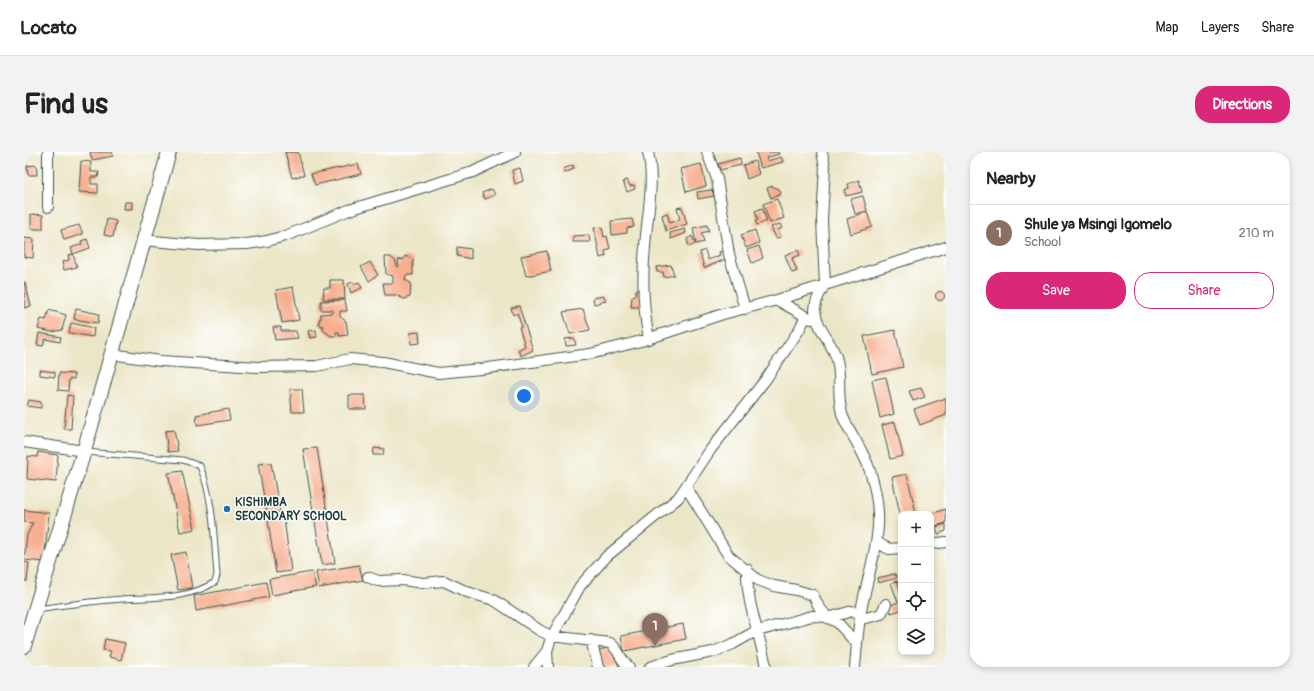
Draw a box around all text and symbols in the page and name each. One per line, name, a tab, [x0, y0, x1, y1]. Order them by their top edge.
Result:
text: Locato	[20, 16, 77, 40]
text: Map	[1156, 19, 1179, 36]
text: Layers	[1201, 19, 1239, 36]
text: Share	[1261, 19, 1294, 36]
button: Directions	[1195, 86, 1290, 123]
text: Find us	[24, 87, 108, 122]
text: Nearby	[986, 168, 1035, 189]
text: Shule ya Msingi Igomelo	[1024, 215, 1172, 234]
text: 1	[996, 225, 1002, 241]
text: 210 m	[1238, 225, 1274, 241]
text: School	[1024, 234, 1061, 250]
button: Save	[986, 272, 1126, 309]
button: Share	[1134, 272, 1274, 309]
your location	[514, 386, 534, 406]
place label: KISHIMBA SECONDARY SCHOOL	[235, 495, 347, 524]
marker: KISHIMBA SECONDARY SCHOOL	[222, 504, 232, 514]
map controls	[898, 511, 934, 655]
button: +	[898, 511, 934, 547]
button: −	[898, 547, 934, 583]
button: locate	[898, 583, 934, 619]
pin: 1	[642, 613, 668, 646]
button: layers	[898, 619, 934, 655]

